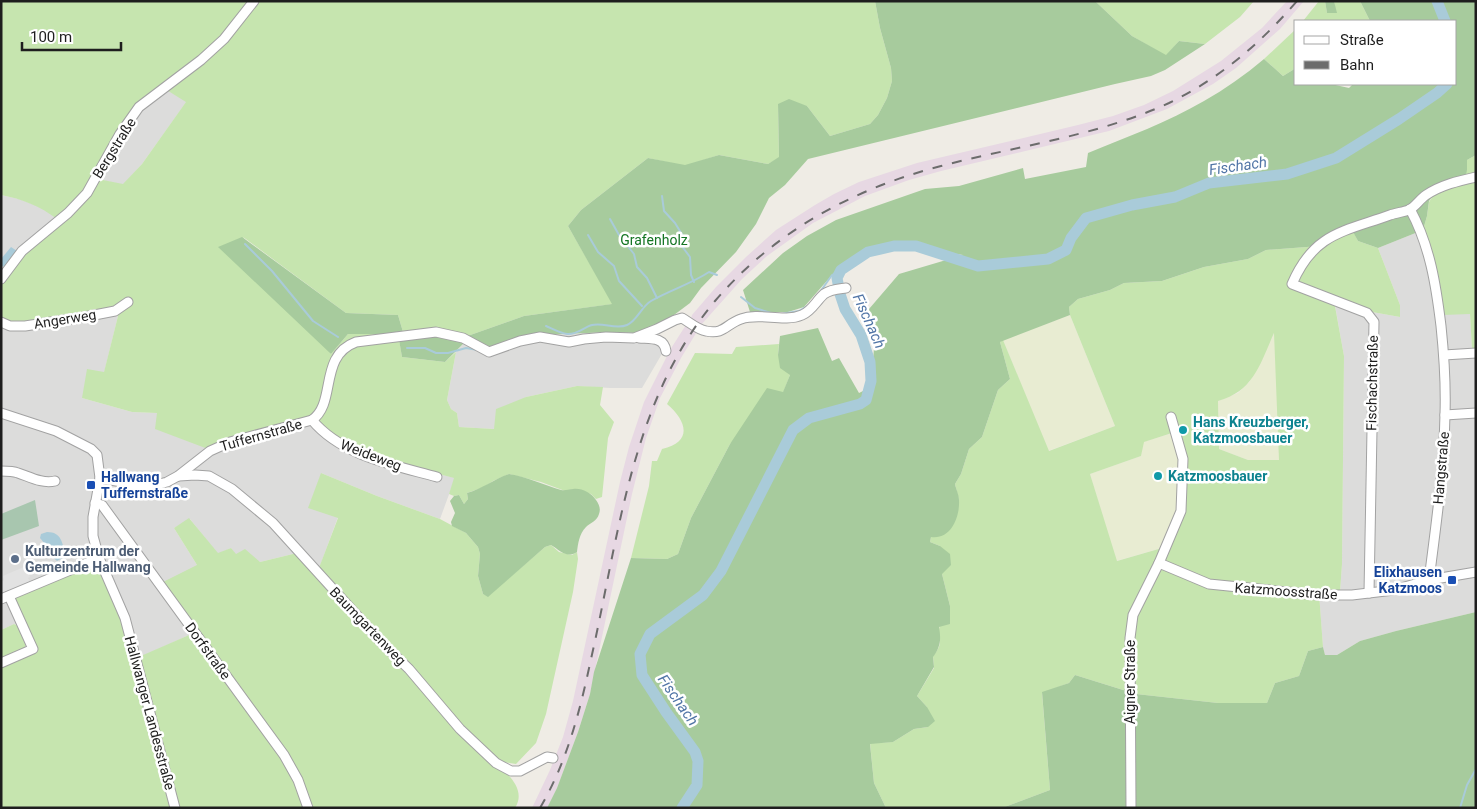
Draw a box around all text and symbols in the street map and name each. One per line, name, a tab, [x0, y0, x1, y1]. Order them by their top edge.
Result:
scale bar	[22, 20, 121, 52]
legend	[1294, 20, 1457, 85]
text: 100 m	[30, 28, 72, 46]
text: Straße	[1340, 31, 1384, 49]
text: Bahn	[1340, 56, 1374, 74]
street label: Bergstraße	[89, 115, 139, 181]
water label: Fischach	[1208, 153, 1268, 179]
park label: Grafenholz	[620, 232, 688, 248]
water label: Fischach	[849, 291, 889, 351]
street label: Angerweg	[33, 306, 97, 332]
street label: Fischachstraße	[1363, 335, 1381, 431]
place label: Hans Kreuzberger, Katzmoosbauer	[1193, 414, 1309, 446]
street label: Tuffernstraße	[218, 416, 304, 454]
marker: Hans Kreuzberger, Katzmoosbauer	[1177, 424, 1189, 436]
street label: Hangstraße	[1430, 431, 1452, 505]
street label: Weideweg	[338, 436, 404, 474]
place label: Katzmoosbauer	[1168, 468, 1267, 484]
place label: Hallwang Tuffernstraße	[101, 469, 189, 501]
marker: Katzmoosbauer	[1152, 470, 1164, 482]
marker: Hallwang Tuffernstraße	[85, 479, 97, 491]
place label: Kulturzentrum der Gemeinde Hallwang	[25, 543, 151, 575]
marker: Kulturzentrum der Gemeinde Hallwang	[9, 553, 21, 565]
place label: Elixhausen Katzmoos	[1374, 564, 1442, 596]
marker: Elixhausen Katzmoos	[1446, 574, 1458, 586]
street label: Katzmoosstraße	[1234, 579, 1338, 603]
street label: Baumgartenweg	[327, 584, 409, 668]
street label: Dorfstraße	[182, 619, 234, 683]
street label: Hallwanger Landesstraße	[122, 634, 178, 792]
street label: Aigner Straße	[1122, 640, 1138, 724]
water label: Fischach	[654, 671, 702, 729]

